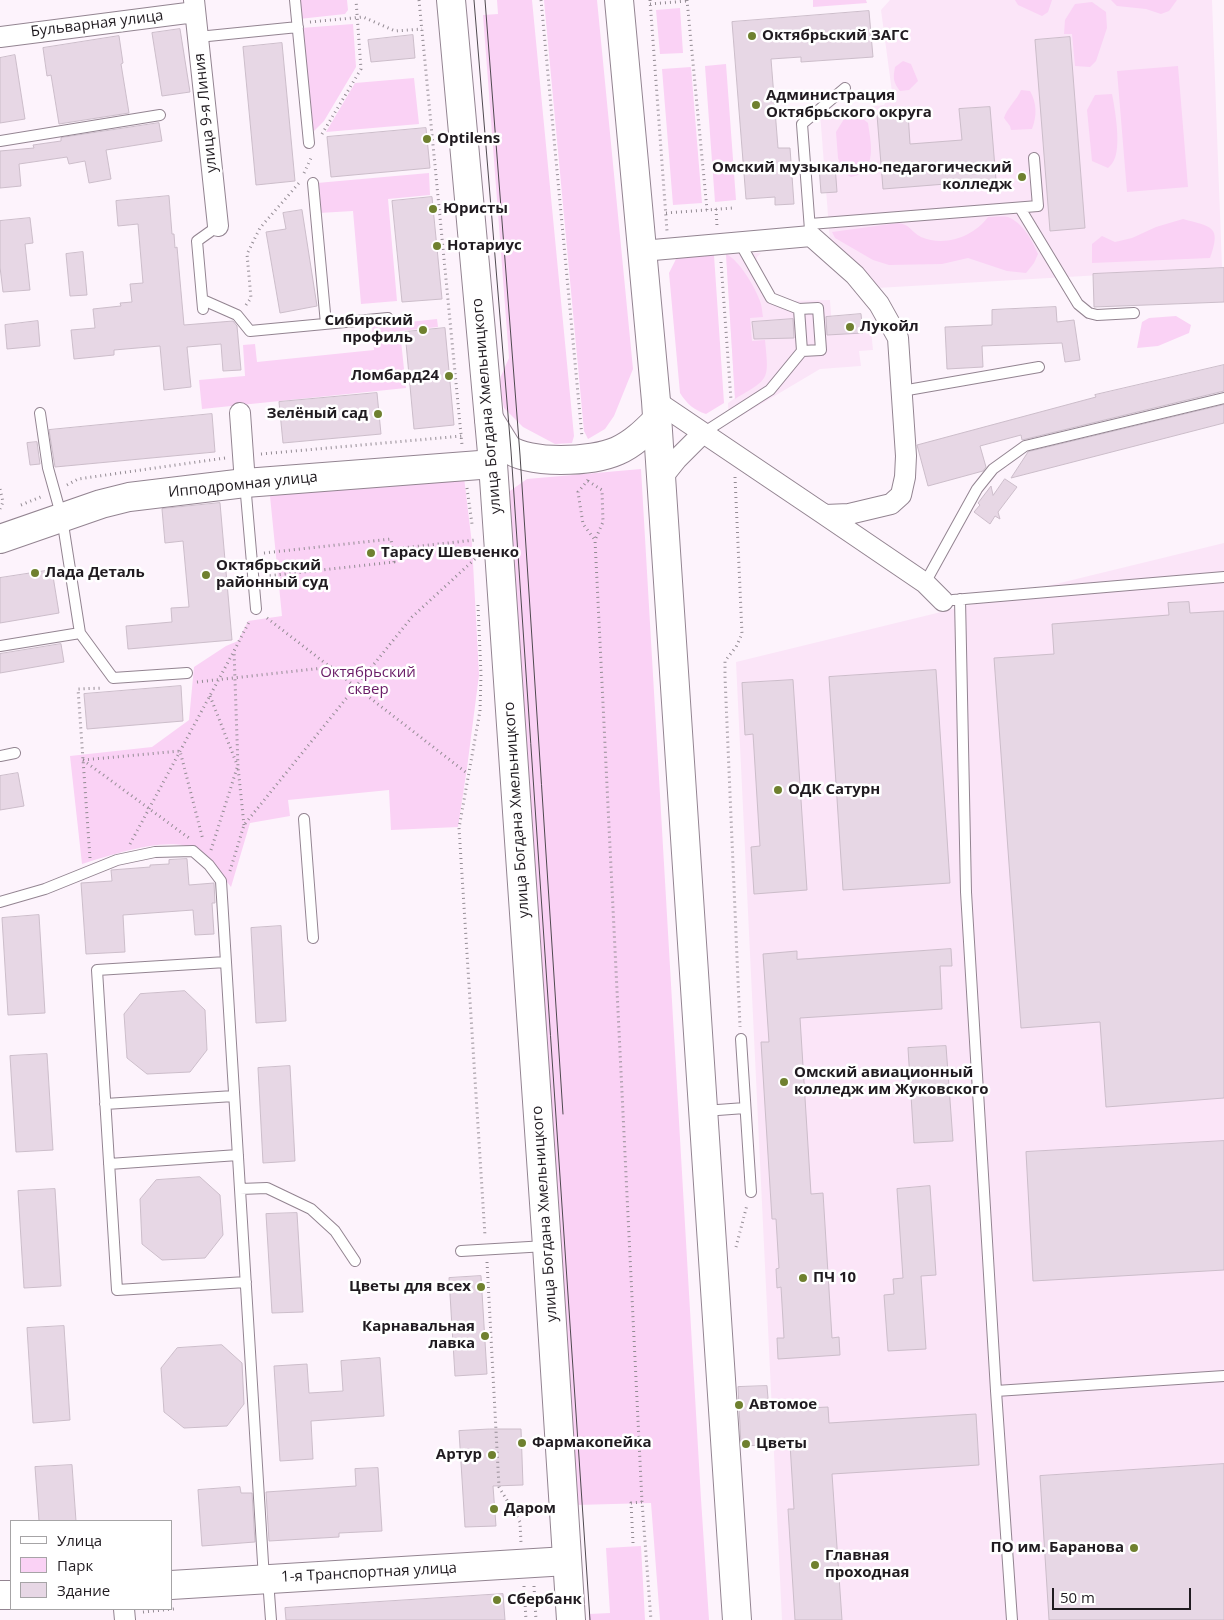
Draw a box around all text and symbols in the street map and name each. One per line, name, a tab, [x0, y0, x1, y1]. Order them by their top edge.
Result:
street label: Бульварная улица	[30, 7, 164, 41]
place label: Октябрьский ЗАГС	[762, 27, 909, 45]
marker: Октябрьский ЗАГС	[746, 30, 758, 42]
street label: улица 9-я Линия	[191, 52, 221, 174]
place label: Администрация Октябрьского округа	[766, 87, 932, 122]
marker: Администрация Октябрьского округа	[750, 99, 762, 111]
place label: Optilens	[437, 130, 500, 148]
marker: Optilens	[421, 133, 433, 145]
place label: Омский музыкально-педагогический колледж	[712, 159, 1012, 194]
marker: Омский музыкально-педагогический колледж	[1016, 171, 1028, 183]
place label: Юристы	[443, 200, 508, 218]
marker: Юристы	[427, 203, 439, 215]
place label: Нотариус	[447, 237, 522, 255]
marker: Нотариус	[431, 240, 443, 252]
street label: улица Богдана Хмельницкого	[469, 297, 505, 515]
place label: Сибирский профиль	[324, 312, 413, 347]
place label: Лукойл	[860, 318, 919, 336]
marker: Лукойл	[844, 321, 856, 333]
marker: Сибирский профиль	[417, 324, 429, 336]
place label: Ломбард24	[351, 367, 439, 385]
marker: Ломбард24	[443, 370, 455, 382]
place label: Зелёный сад	[267, 405, 368, 423]
marker: Зелёный сад	[372, 408, 384, 420]
street label: Ипподромная улица	[167, 468, 319, 502]
place label: Тарасу Шевченко	[381, 544, 519, 562]
marker: Тарасу Шевченко	[365, 547, 377, 559]
place label: Октябрьский районный суд	[216, 557, 328, 592]
place label: Лада Деталь	[45, 564, 145, 582]
marker: Лада Деталь	[29, 567, 41, 579]
marker: Октябрьский районный суд	[200, 569, 212, 581]
park label: Октябрьский сквер	[320, 664, 416, 699]
street label: улица Богдана Хмельницкого	[500, 701, 534, 919]
place label: ОДК Сатурн	[788, 781, 880, 799]
marker: ОДК Сатурн	[772, 784, 784, 796]
place label: Омский авиационный колледж им Жуковского	[794, 1064, 989, 1099]
marker: Омский авиационный колледж им Жуковского	[778, 1076, 790, 1088]
street label: улица Богдана Хмельницкого	[528, 1105, 562, 1323]
place label: ПЧ 10	[813, 1269, 856, 1287]
marker: ПЧ 10	[797, 1272, 809, 1284]
place label: Цветы для всех	[349, 1278, 471, 1296]
marker: Цветы для всех	[475, 1281, 487, 1293]
place label: Карнавальная лавка	[362, 1318, 475, 1353]
marker: Карнавальная лавка	[479, 1330, 491, 1342]
place label: Автомое	[749, 1396, 817, 1414]
marker: Автомое	[733, 1399, 745, 1411]
place label: Фармакопейка	[532, 1434, 652, 1452]
place label: Цветы	[756, 1435, 807, 1453]
marker: Фармакопейка	[516, 1437, 528, 1449]
marker: Цветы	[740, 1438, 752, 1450]
place label: Артур	[436, 1446, 482, 1464]
marker: Артур	[486, 1449, 498, 1461]
place label: Даром	[504, 1500, 556, 1518]
marker: Даром	[488, 1503, 500, 1515]
legend	[10, 1520, 172, 1610]
text: Улица	[57, 1530, 102, 1550]
place label: ПО им. Баранова	[990, 1539, 1124, 1557]
marker: ПО им. Баранова	[1128, 1542, 1140, 1554]
place label: Главная проходная	[825, 1547, 909, 1582]
text: Парк	[57, 1555, 93, 1575]
street label: 1-я Транспортная улица	[281, 1559, 457, 1587]
marker: Главная проходная	[809, 1559, 821, 1571]
scale bar	[1054, 1578, 1193, 1610]
text: Здание	[57, 1580, 110, 1600]
text: 50 m	[1060, 1587, 1095, 1607]
place label: Сбербанк	[507, 1591, 582, 1609]
marker: Сбербанк	[491, 1594, 503, 1606]

